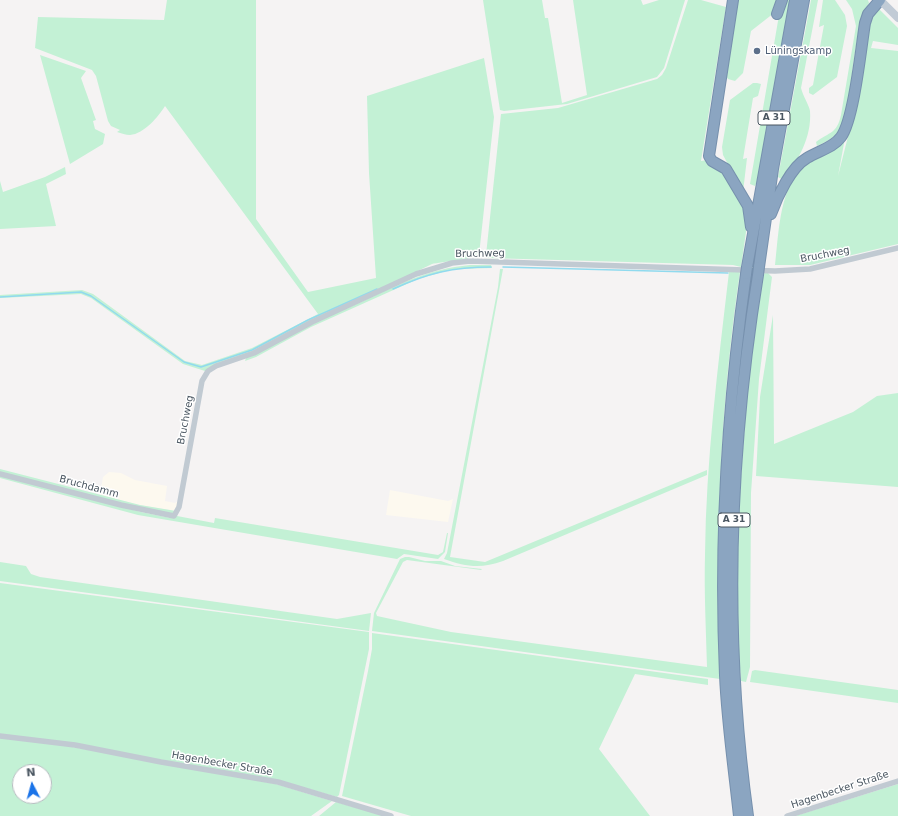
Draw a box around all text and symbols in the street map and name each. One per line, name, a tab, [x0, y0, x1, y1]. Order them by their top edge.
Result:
place label: Lüningskamp	[765, 45, 832, 57]
marker: Lüningskamp	[752, 46, 762, 56]
road number: A 31	[758, 111, 790, 125]
street label: Bruchweg	[799, 244, 851, 266]
street label: Bruchweg	[455, 248, 505, 260]
street label: Bruchweg	[175, 394, 197, 446]
street label: Bruchdamm	[58, 473, 120, 501]
road number: A 31	[718, 513, 750, 527]
street label: Hagenbecker Straße	[171, 749, 273, 779]
north arrow	[12, 764, 52, 804]
text: N	[26, 766, 36, 780]
street label: Hagenbecker Straße	[789, 768, 891, 812]

